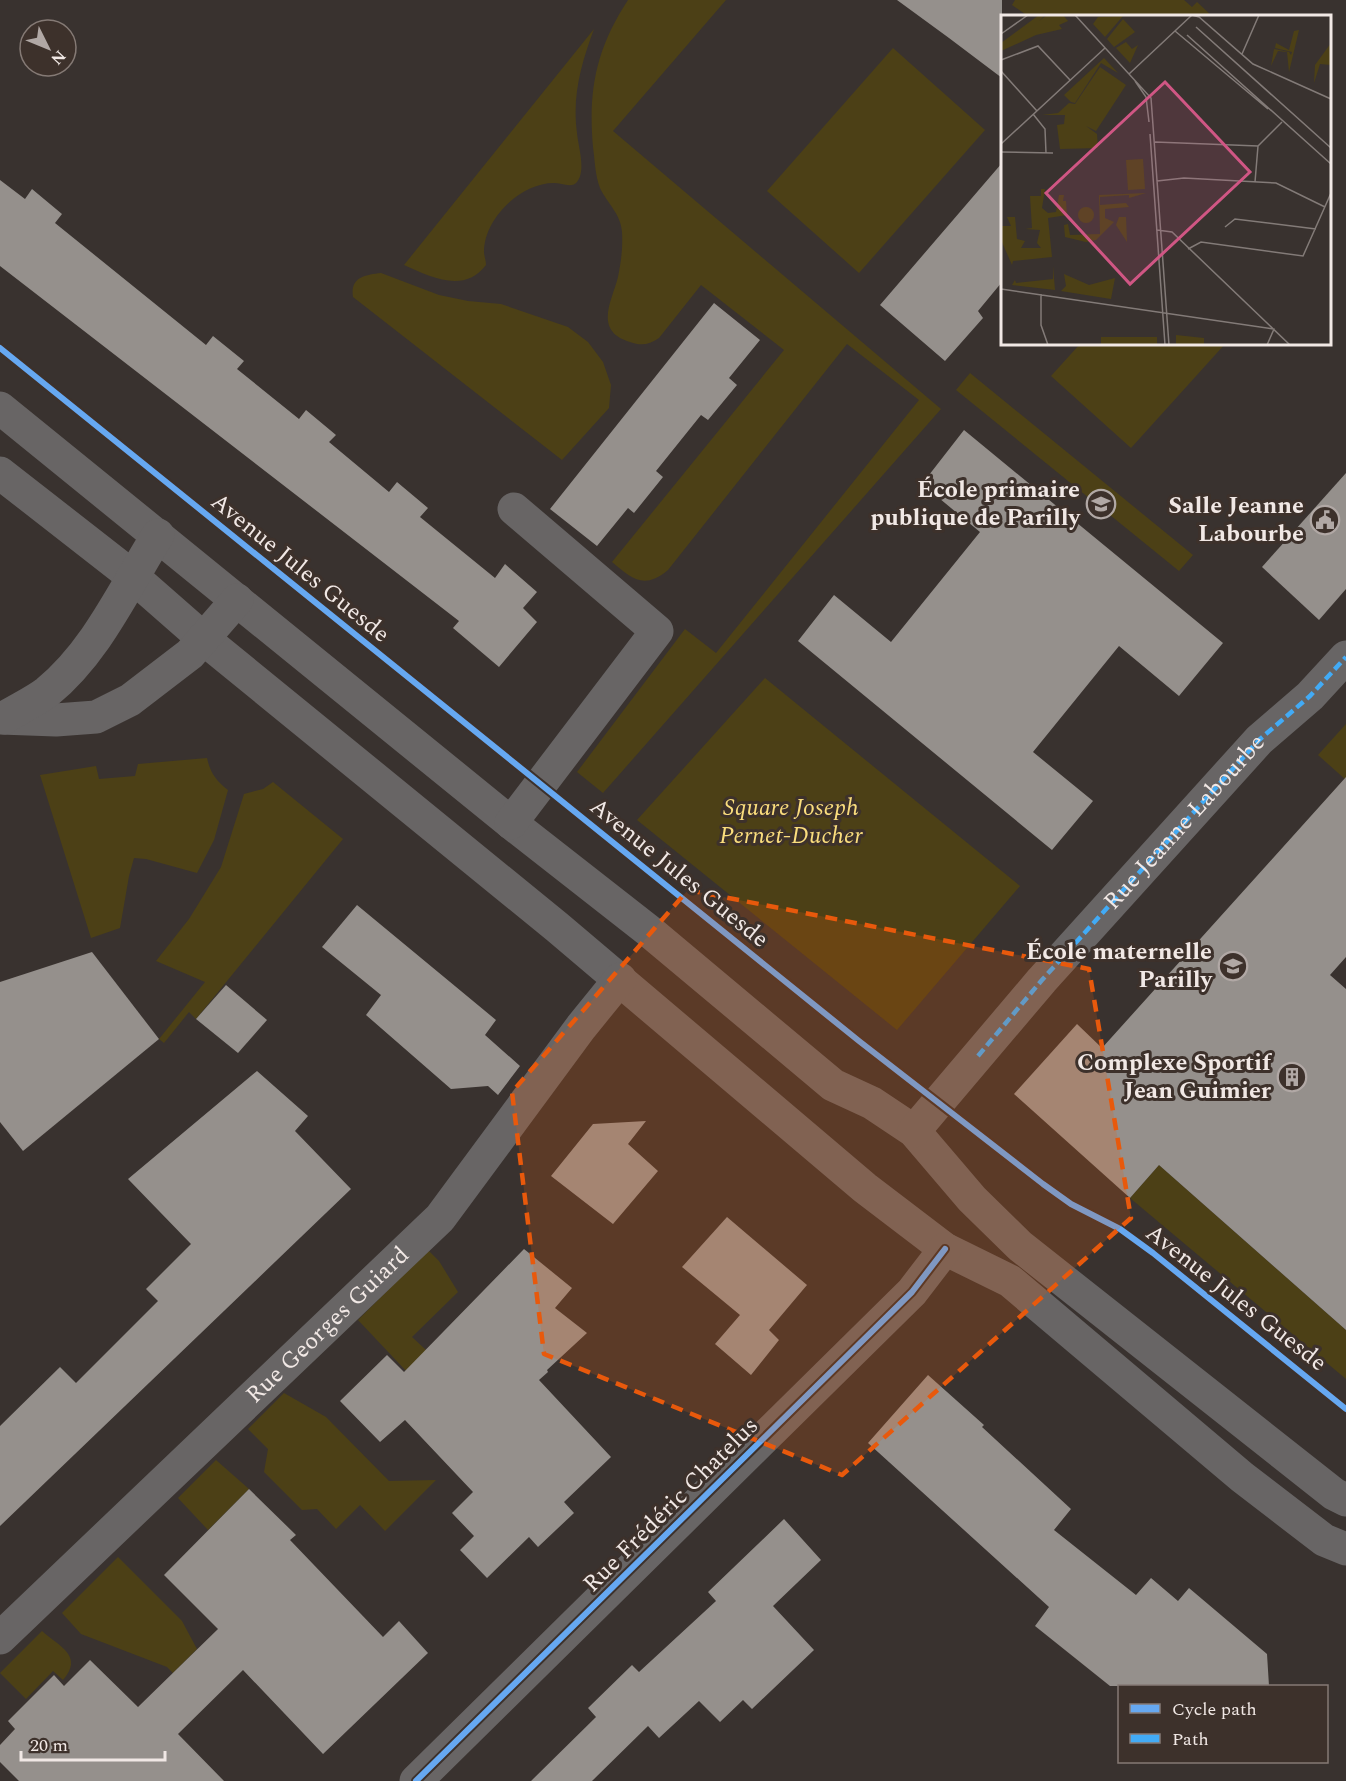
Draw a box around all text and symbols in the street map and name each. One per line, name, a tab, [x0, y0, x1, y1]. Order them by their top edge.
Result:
inset map	[1001, 15, 1331, 345]
north arrow	[18, 18, 78, 78]
text: N	[45, 45, 71, 71]
place label: École primaire publique de Parilly	[870, 472, 1082, 536]
street label: Avenue Jules Guesde	[203, 484, 397, 652]
school or university icon: École primaire publique de Parilly	[1085, 488, 1117, 520]
place label: Salle Jeanne Labourbe	[1168, 488, 1304, 552]
public building icon: Salle Jeanne Labourbe	[1309, 504, 1341, 536]
street label: Rue Jeanne Labourbe	[1095, 726, 1274, 918]
street label: Avenue Jules Guesde	[582, 789, 776, 957]
park label: Square Joseph Pernet-Ducher	[719, 790, 863, 854]
place label: École maternelle Parilly	[1026, 934, 1214, 998]
school or university icon: École maternelle Parilly	[1217, 950, 1249, 982]
place label: Complexe Sportif Jean Guimier	[1077, 1045, 1273, 1109]
building icon: Complexe Sportif Jean Guimier	[1276, 1061, 1308, 1093]
street label: Avenue Jules Guesde	[1138, 1216, 1334, 1380]
street label: Rue Georges Guiard	[238, 1238, 418, 1412]
street label: Rue Frédéric Chatelus	[575, 1409, 767, 1601]
legend	[1118, 1685, 1328, 1763]
text: Cycle path	[1172, 1696, 1257, 1723]
scale bar	[21, 1724, 165, 1762]
text: Path	[1172, 1726, 1209, 1753]
text: 20 m	[30, 1732, 68, 1759]

